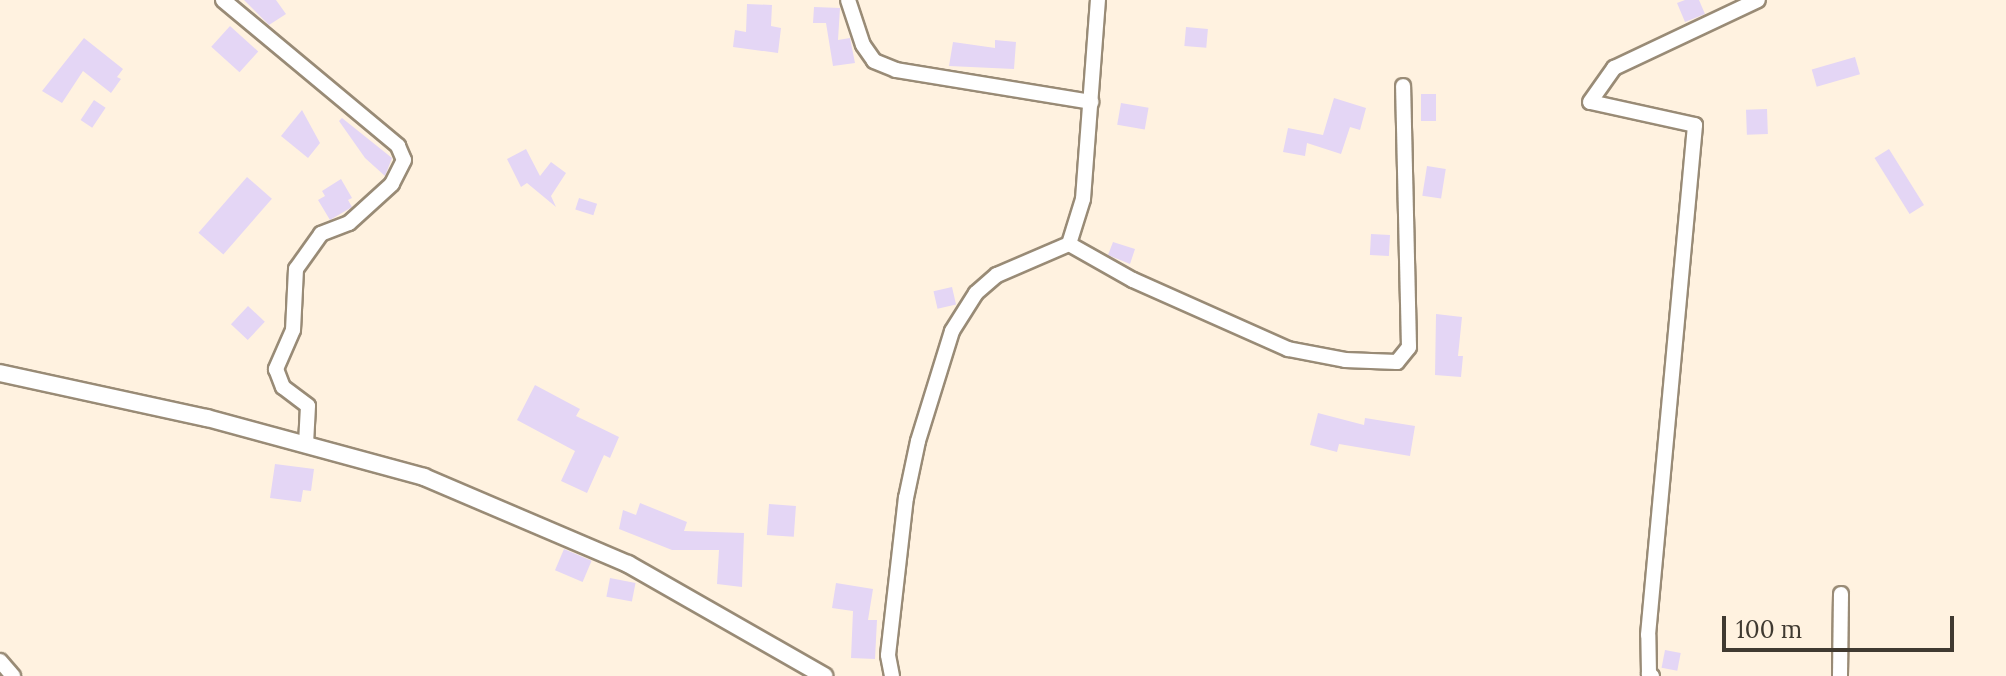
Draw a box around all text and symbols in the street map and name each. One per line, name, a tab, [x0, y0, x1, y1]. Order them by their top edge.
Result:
scale bar	[1726, 600, 1958, 650]
text: 100 m	[1736, 614, 1802, 645]

